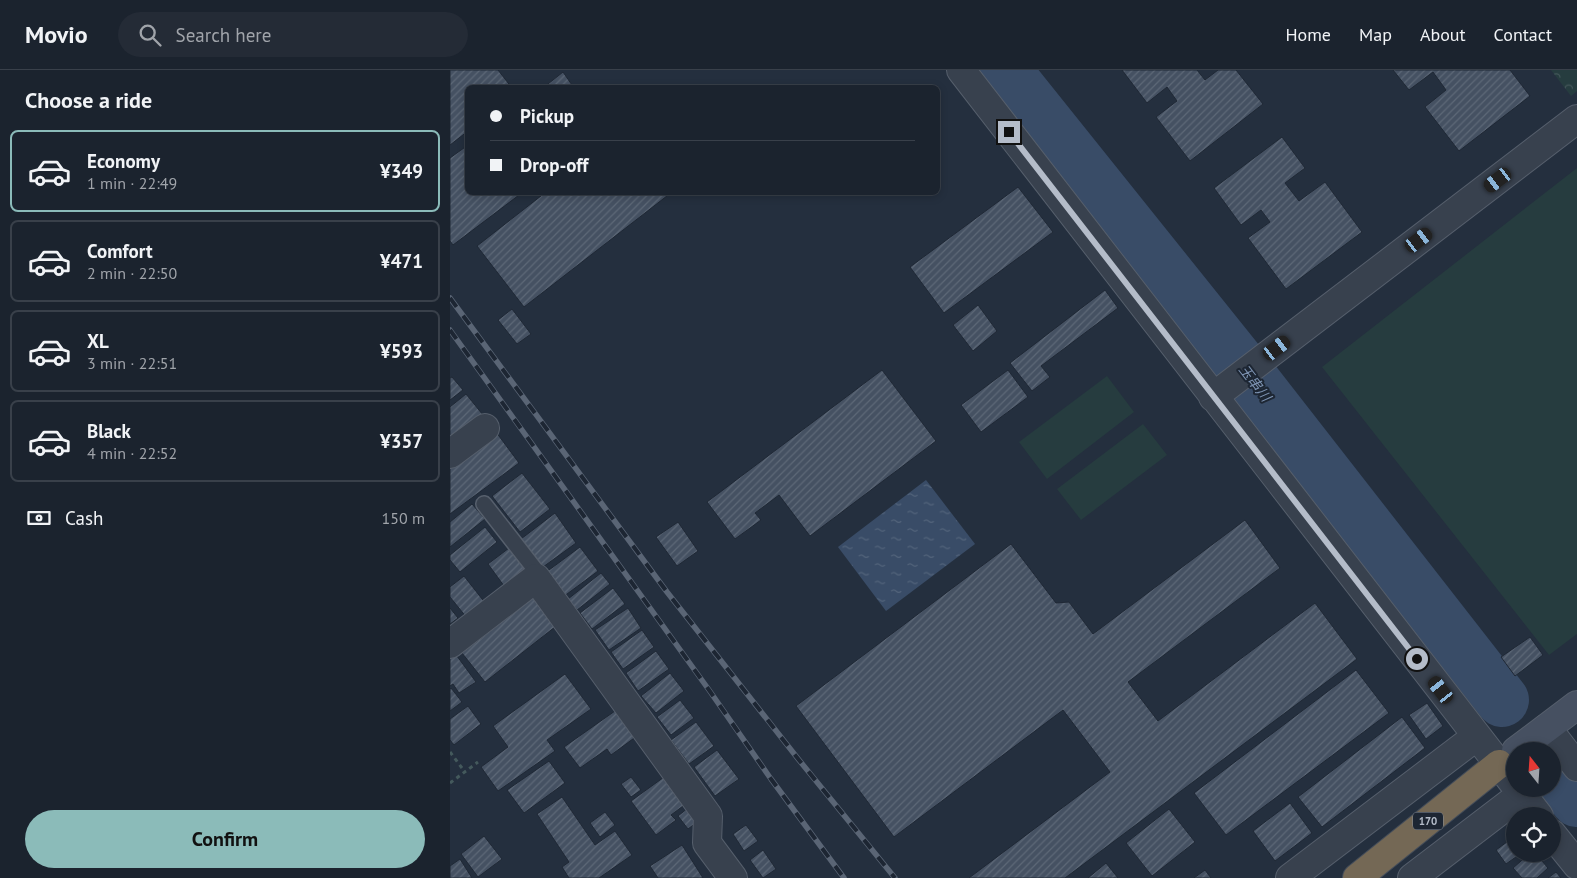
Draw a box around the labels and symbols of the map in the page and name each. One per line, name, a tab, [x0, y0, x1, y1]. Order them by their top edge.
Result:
route end	[998, 121, 1020, 143]
car	[1481, 165, 1514, 195]
car	[1402, 225, 1435, 255]
car	[1260, 333, 1293, 363]
water label: 玉串川	[1235, 361, 1276, 407]
route start	[1406, 648, 1428, 670]
car	[1425, 674, 1456, 706]
north arrow	[1506, 742, 1561, 798]
road number: 170	[1413, 812, 1443, 829]

